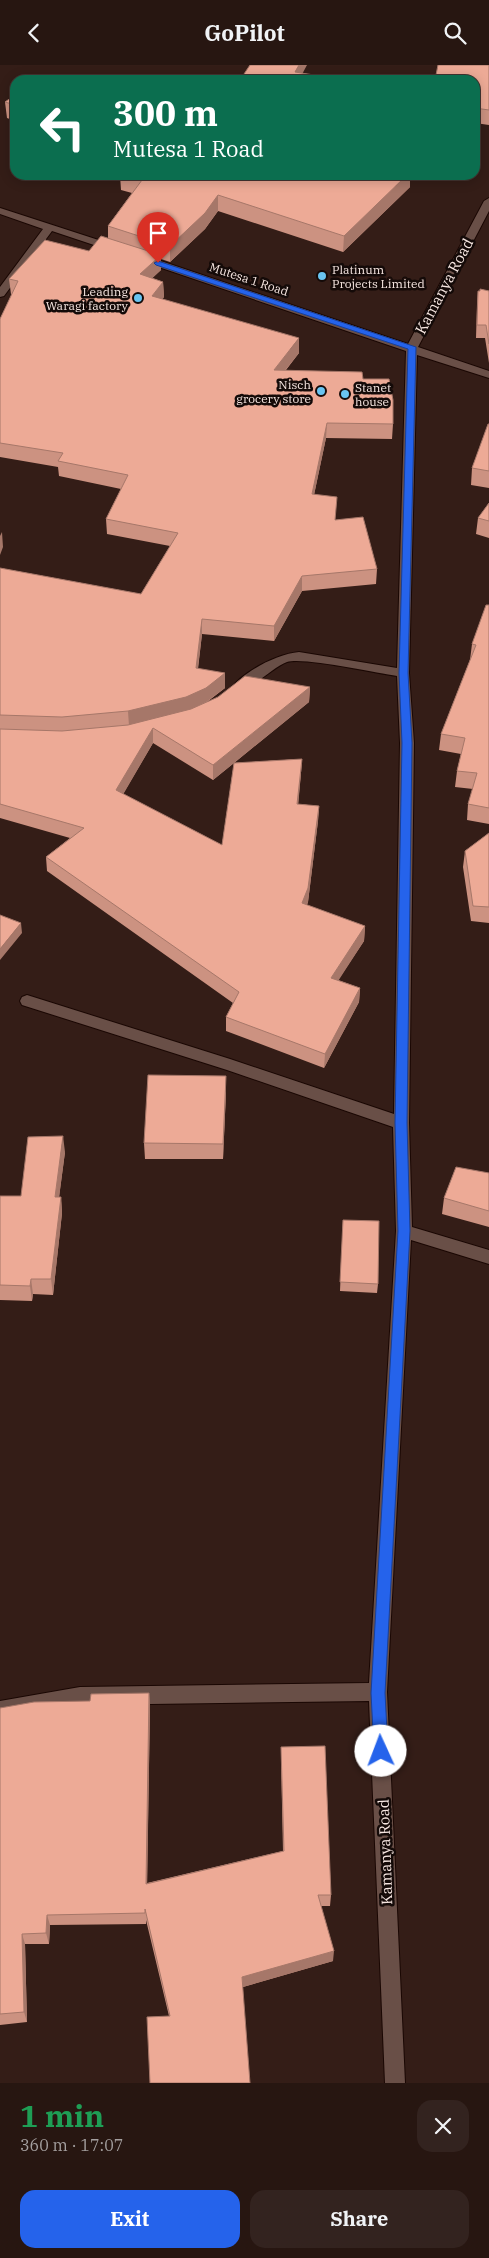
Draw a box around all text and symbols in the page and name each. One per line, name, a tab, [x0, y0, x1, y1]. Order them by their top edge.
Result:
text: GoPilot	[204, 18, 285, 47]
icon: back	[20, 19, 48, 47]
icon: search	[441, 19, 469, 47]
text: 300 m	[113, 90, 218, 136]
icon: left	[30, 95, 95, 160]
text: Mutesa 1 Road	[113, 134, 264, 163]
pin	[137, 212, 179, 263]
icon: arrive	[144, 219, 172, 247]
street label: Kamanya Road	[411, 235, 477, 337]
street label: Mutesa 1 Road	[208, 259, 290, 299]
place label: Platinum Projects Limited	[332, 262, 425, 291]
marker: Platinum Projects Limited	[316, 270, 328, 282]
place label: Leading Waragi factory	[46, 284, 129, 313]
marker: Leading Waragi factory	[132, 292, 144, 304]
place label: Nisch grocery store	[236, 377, 312, 406]
place label: Stanet house	[355, 380, 391, 409]
marker: Nisch grocery store	[315, 385, 327, 397]
marker: Stanet house	[339, 388, 351, 400]
position arrow	[354, 1724, 406, 1776]
street label: Kamanya Road	[374, 1799, 396, 1905]
text: 1 min	[20, 2096, 104, 2135]
button: close	[417, 2100, 469, 2152]
text: 360 m · 17:07	[20, 2135, 123, 2155]
button: Exit	[20, 2190, 240, 2248]
button: Share	[250, 2190, 469, 2248]

